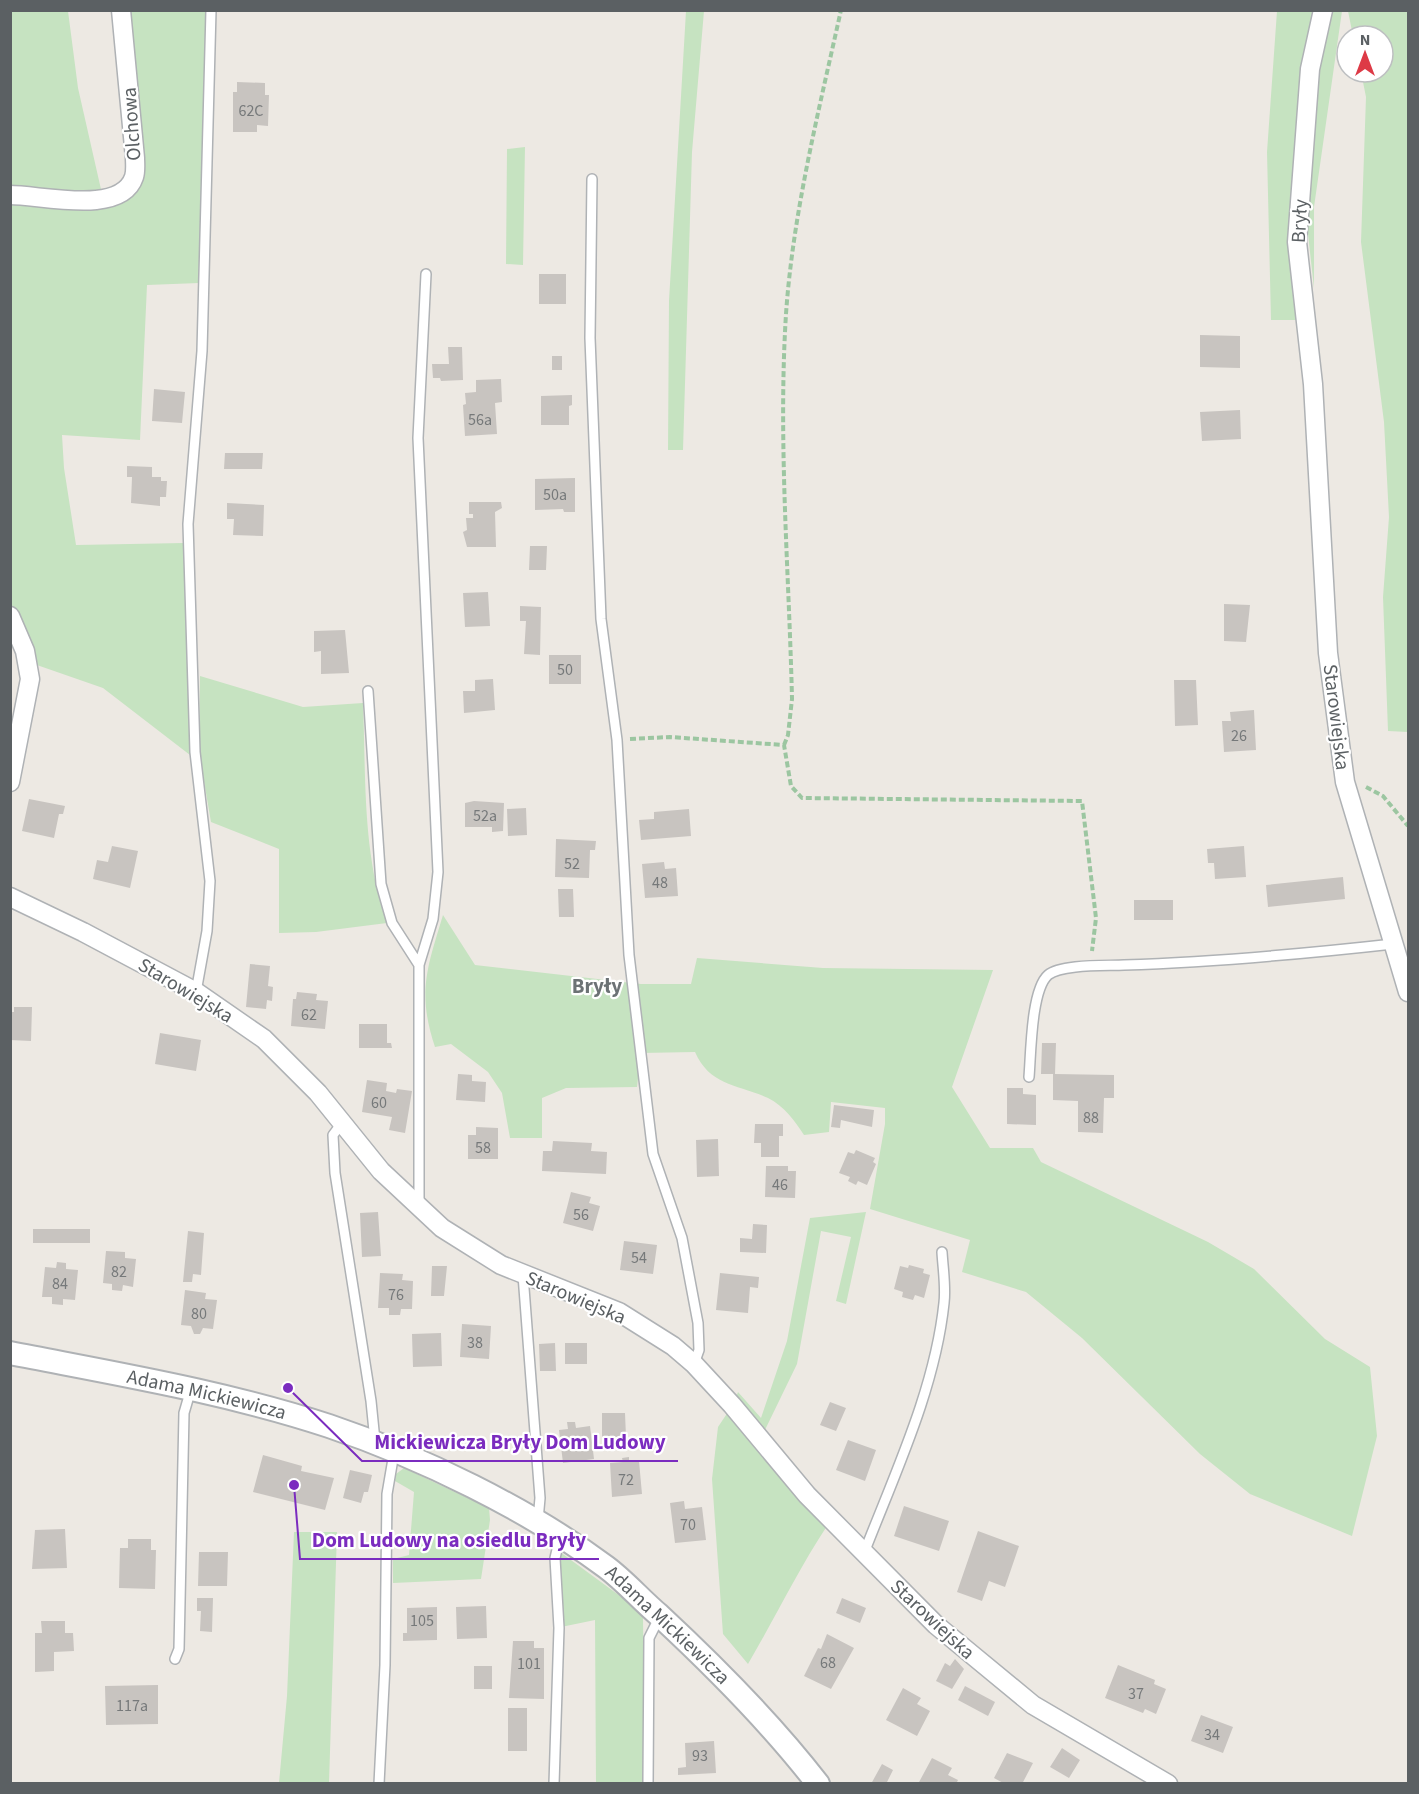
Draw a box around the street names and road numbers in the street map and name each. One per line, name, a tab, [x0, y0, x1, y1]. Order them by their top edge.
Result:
street label: Olchowa	[115, 86, 149, 162]
street label: Bryły	[1285, 198, 1315, 244]
street label: Starowiejska	[1316, 663, 1356, 772]
street label: Starowiejska	[133, 951, 238, 1030]
street label: Starowiejska	[521, 1264, 630, 1332]
street label: Adama Mickiewicza	[124, 1363, 289, 1427]
street label: Adama Mickiewicza	[599, 1559, 736, 1691]
street label: Starowiejska	[884, 1573, 981, 1666]

